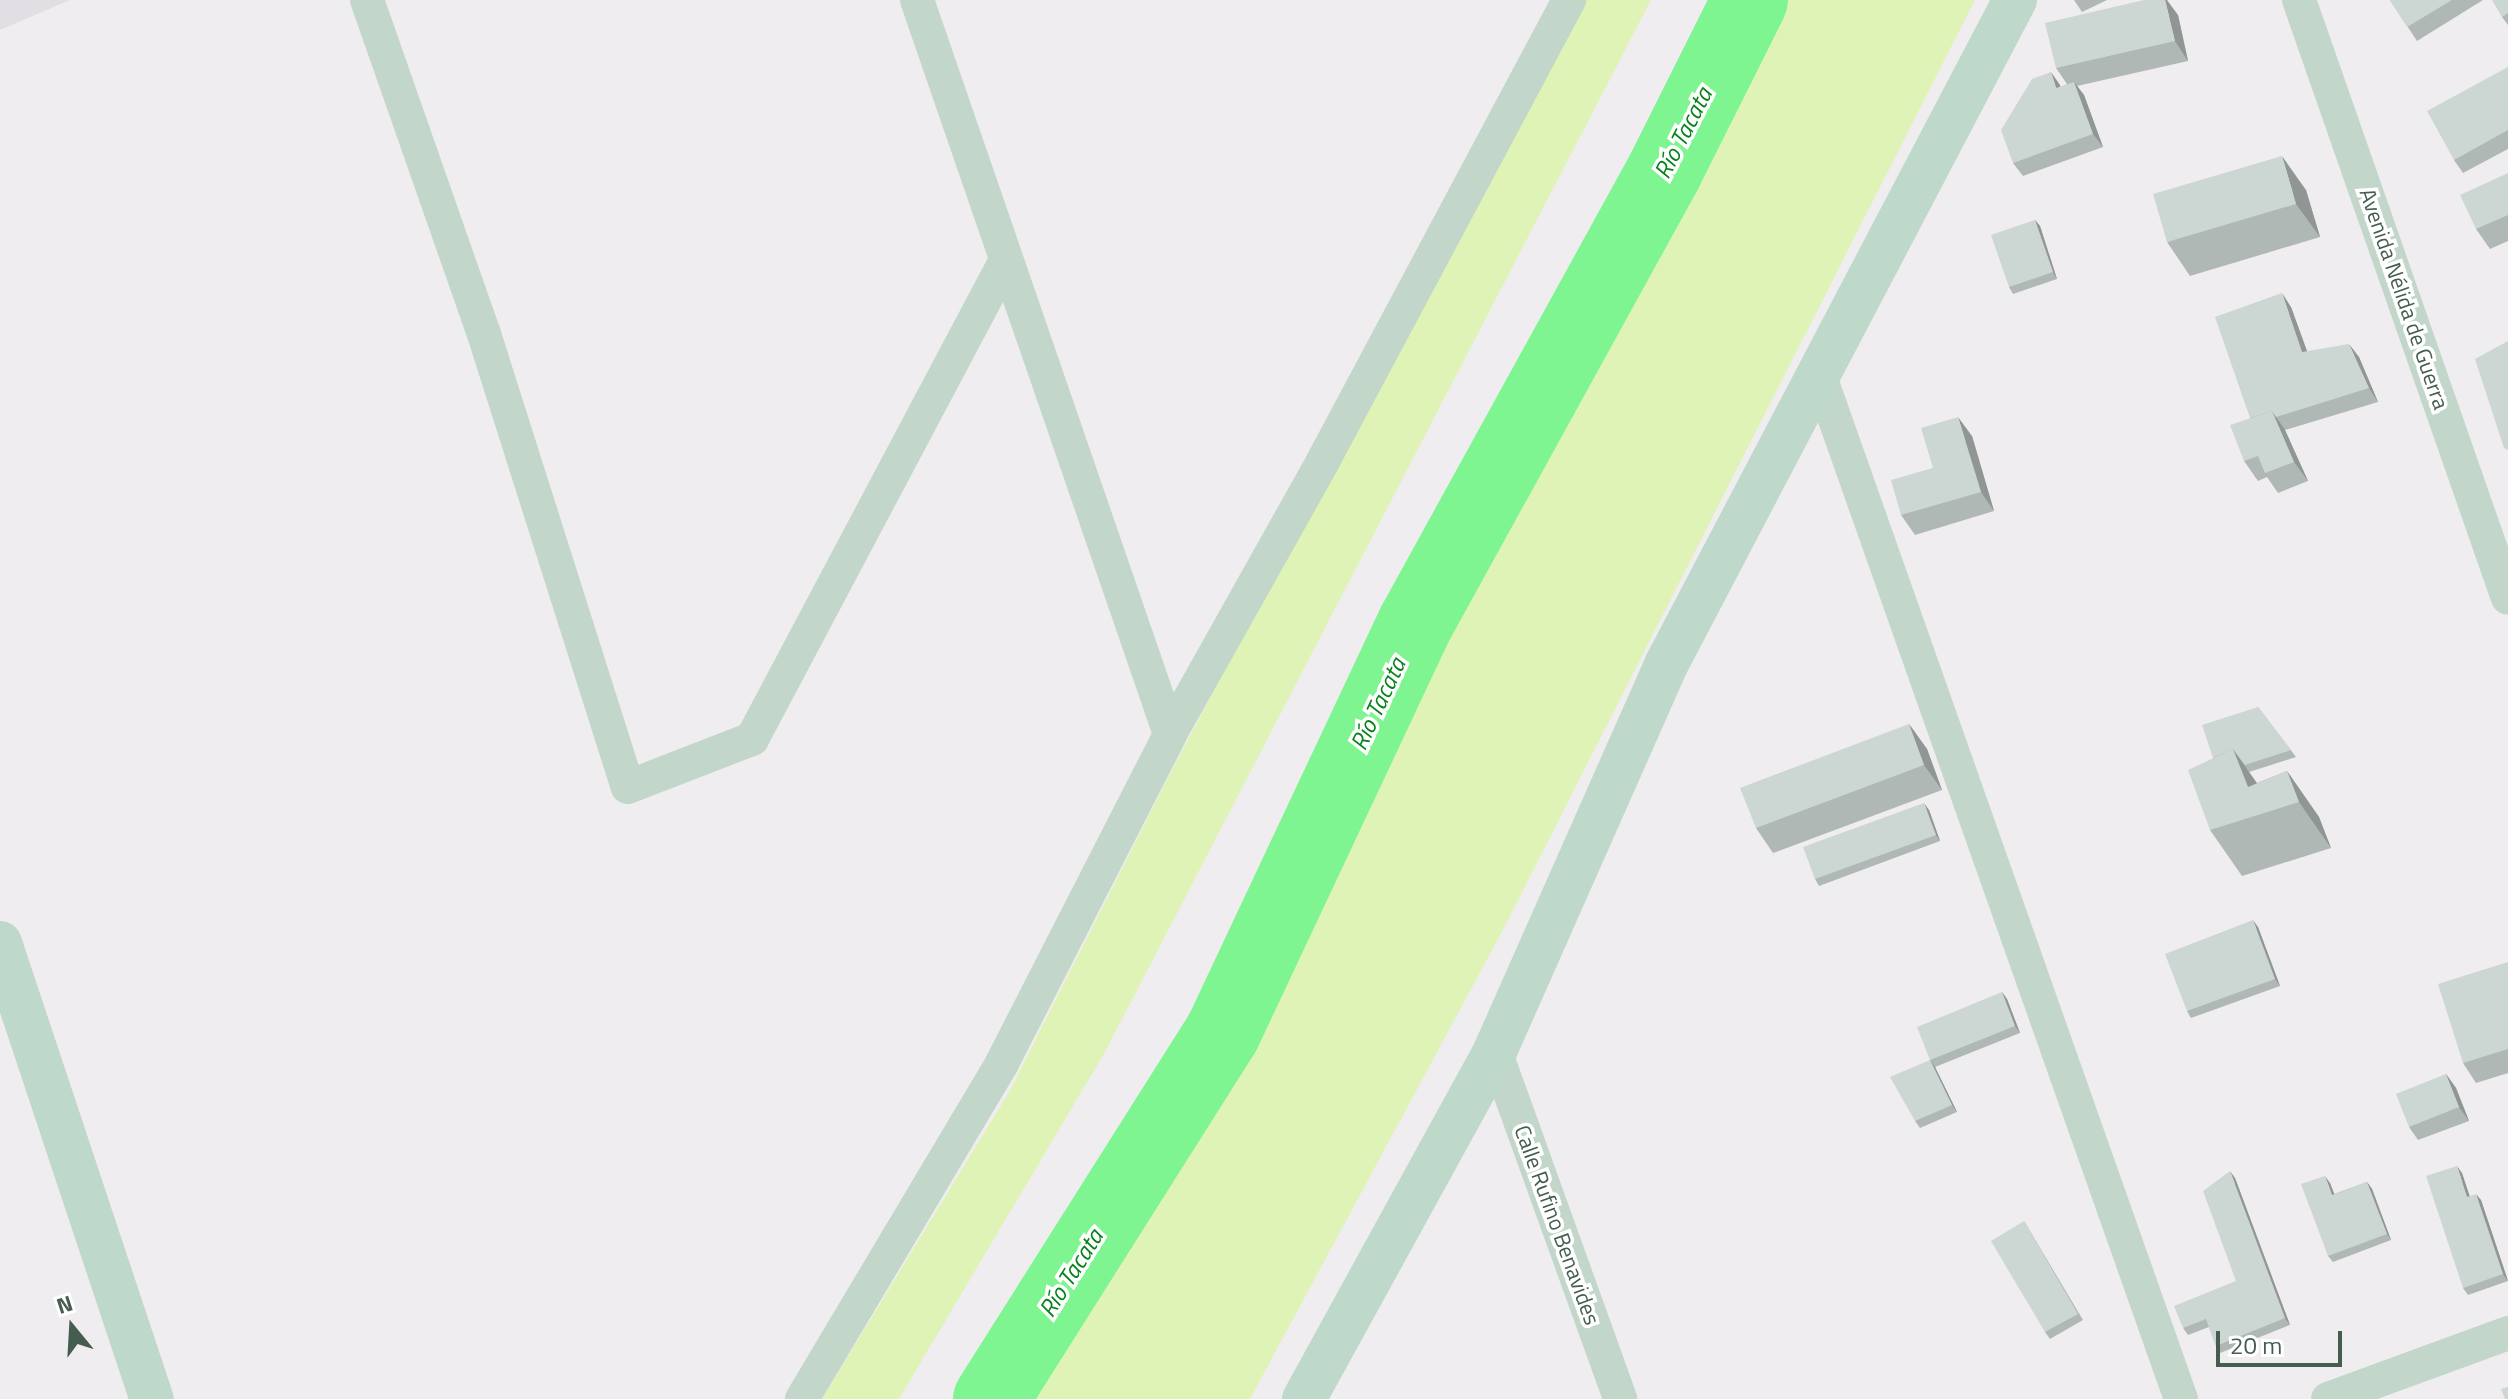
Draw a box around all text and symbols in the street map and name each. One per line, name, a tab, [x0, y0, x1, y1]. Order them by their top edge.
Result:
water label: Río Tacata	[1648, 83, 1718, 183]
street label: Avenida Nélida de Guerra	[2354, 185, 2454, 413]
water label: Río Tacata	[1344, 653, 1412, 755]
street label: Calle Rufino Benavides	[1509, 1122, 1605, 1328]
water label: Río Tacata	[1033, 1224, 1109, 1322]
text: N	[52, 1286, 77, 1323]
north arrow	[32, 1287, 112, 1367]
scale bar	[2220, 1315, 2346, 1365]
text: 20 m	[2230, 1327, 2282, 1363]

